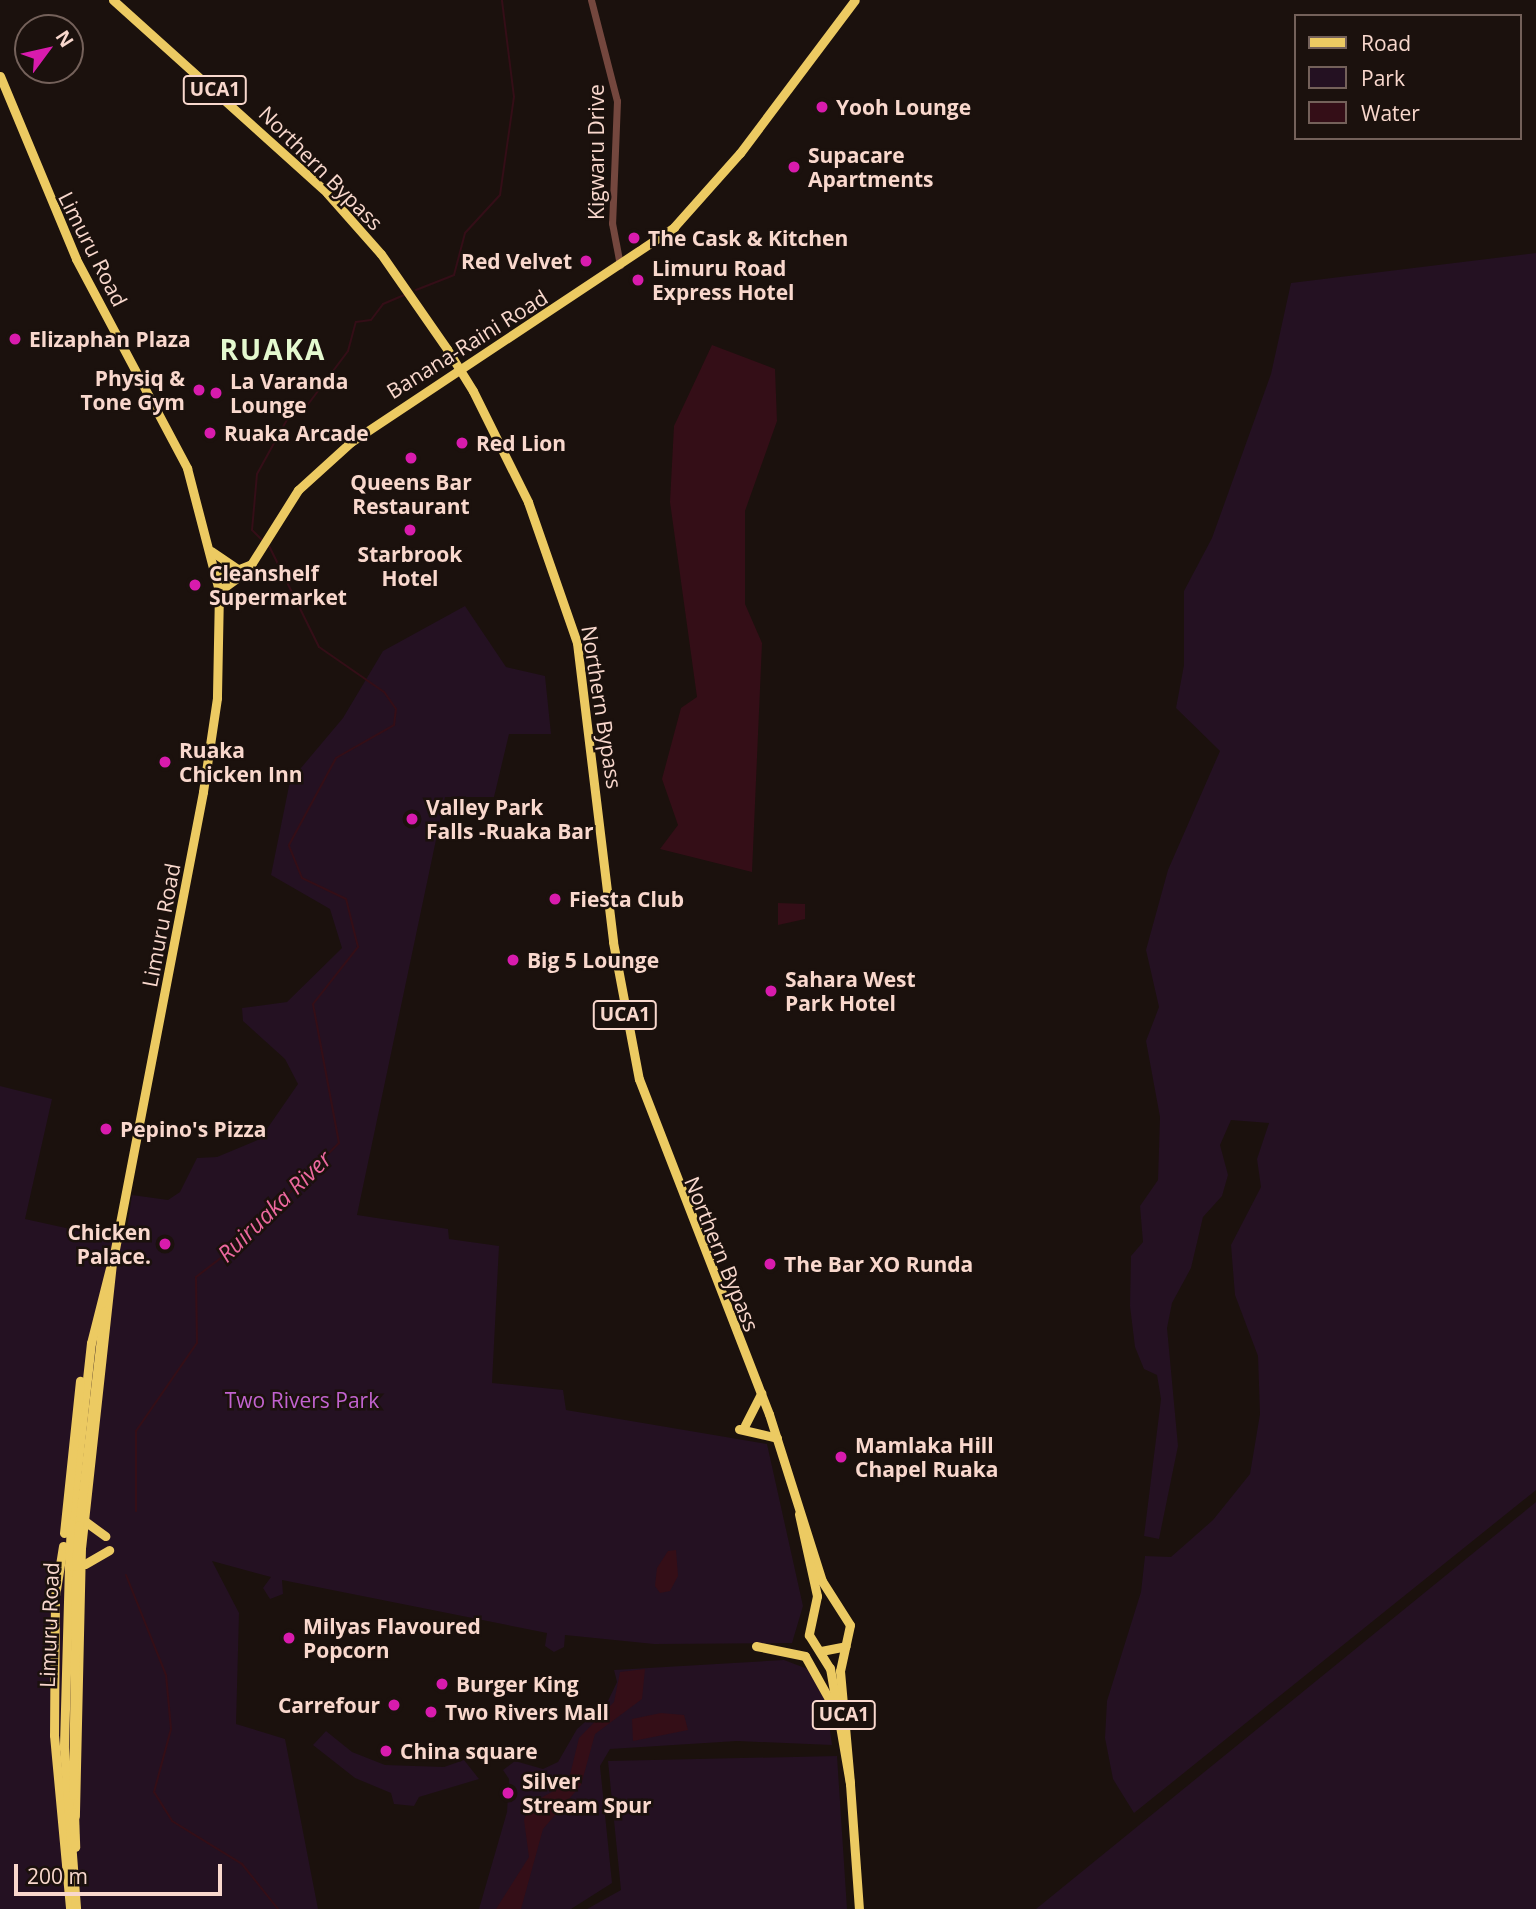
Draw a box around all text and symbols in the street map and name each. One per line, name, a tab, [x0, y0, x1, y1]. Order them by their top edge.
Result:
north arrow	[14, 14, 84, 84]
legend	[1294, 14, 1522, 140]
text: N	[50, 25, 80, 52]
text: Road	[1361, 29, 1411, 57]
text: Park	[1361, 64, 1405, 92]
road number: UCA1	[182, 74, 248, 106]
street label: Kigwaru Drive	[583, 84, 609, 220]
place label: Yooh Lounge	[836, 94, 971, 120]
marker: Yooh Lounge	[814, 99, 830, 115]
text: Water	[1361, 99, 1420, 127]
street label: Northern Bypass	[254, 101, 388, 235]
place label: Supacare Apartments	[808, 142, 933, 192]
marker: Supacare Apartments	[786, 159, 802, 175]
street label: Limuru Road	[53, 187, 133, 311]
place label: The Cask & Kitchen	[648, 225, 848, 251]
marker: The Cask & Kitchen	[626, 230, 642, 246]
place label: Red Velvet	[461, 248, 572, 274]
marker: Red Velvet	[578, 253, 594, 269]
place label: Limuru Road Express Hotel	[652, 255, 794, 305]
marker: Limuru Road Express Hotel	[630, 272, 646, 288]
street label: Banana-Raini Road	[382, 284, 552, 404]
place label: Elizaphan Plaza	[29, 326, 191, 352]
marker: Elizaphan Plaza	[7, 331, 23, 347]
district label: RUAKA	[220, 332, 326, 366]
place label: Physiq & Tone Gym	[80, 365, 185, 415]
place label: La Varanda Lounge	[230, 368, 348, 418]
marker: Physiq & Tone Gym	[191, 382, 207, 398]
marker: La Varanda Lounge	[208, 385, 224, 401]
place label: Ruaka Arcade	[224, 420, 369, 446]
marker: Ruaka Arcade	[202, 425, 218, 441]
place label: Red Lion	[476, 430, 566, 456]
marker: Red Lion	[454, 435, 470, 451]
marker: Queens Bar Restaurant	[403, 450, 419, 466]
place label: Queens Bar Restaurant	[350, 469, 472, 519]
marker: Starbrook Hotel	[402, 522, 418, 538]
place label: Starbrook Hotel	[358, 541, 462, 591]
place label: Cleanshelf Supermarket	[209, 560, 347, 610]
marker: Cleanshelf Supermarket	[187, 577, 203, 593]
street label: Northern Bypass	[577, 624, 627, 790]
place label: Ruaka Chicken Inn	[179, 737, 303, 787]
marker: Ruaka Chicken Inn	[157, 754, 173, 770]
place label: Valley Park Falls -Ruaka Bar	[426, 794, 594, 844]
marker: Valley Park Falls -Ruaka Bar	[404, 811, 420, 827]
street label: Limuru Road	[137, 861, 185, 989]
place label: Fiesta Club	[569, 886, 684, 912]
marker: Fiesta Club	[547, 891, 563, 907]
place label: Big 5 Lounge	[527, 947, 659, 973]
marker: Big 5 Lounge	[505, 952, 521, 968]
place label: Sahara West Park Hotel	[785, 966, 916, 1016]
marker: Sahara West Park Hotel	[763, 983, 779, 999]
road number: UCA1	[592, 1000, 658, 1030]
place label: Pepino's Pizza	[120, 1116, 266, 1142]
marker: Pepino's Pizza	[98, 1121, 114, 1137]
water label: Ruiruaka River	[211, 1145, 337, 1267]
street label: Northern Bypass	[679, 1173, 765, 1335]
place label: Chicken Palace.	[67, 1219, 151, 1269]
marker: Chicken Palace.	[157, 1236, 173, 1252]
place label: The Bar XO Runda	[784, 1251, 973, 1277]
marker: The Bar XO Runda	[762, 1256, 778, 1272]
park label: Two Rivers Park	[225, 1387, 379, 1413]
place label: Mamlaka Hill Chapel Ruaka	[855, 1432, 998, 1482]
marker: Mamlaka Hill Chapel Ruaka	[833, 1449, 849, 1465]
street label: Limuru Road	[34, 1562, 64, 1688]
place label: Milyas Flavoured Popcorn	[303, 1613, 481, 1663]
marker: Milyas Flavoured Popcorn	[281, 1630, 297, 1646]
place label: Burger King	[456, 1671, 579, 1697]
marker: Burger King	[434, 1676, 450, 1692]
place label: Carrefour	[278, 1692, 380, 1718]
marker: Carrefour	[386, 1697, 402, 1713]
place label: Two Rivers Mall	[445, 1699, 609, 1725]
road number: UCA1	[811, 1700, 877, 1730]
marker: Two Rivers Mall	[423, 1704, 439, 1720]
place label: China square	[400, 1738, 538, 1764]
marker: China square	[378, 1743, 394, 1759]
place label: Silver Stream Spur	[522, 1768, 652, 1818]
marker: Silver Stream Spur	[500, 1785, 516, 1801]
scale bar	[18, 1850, 226, 1894]
text: 200 m	[27, 1862, 88, 1890]

